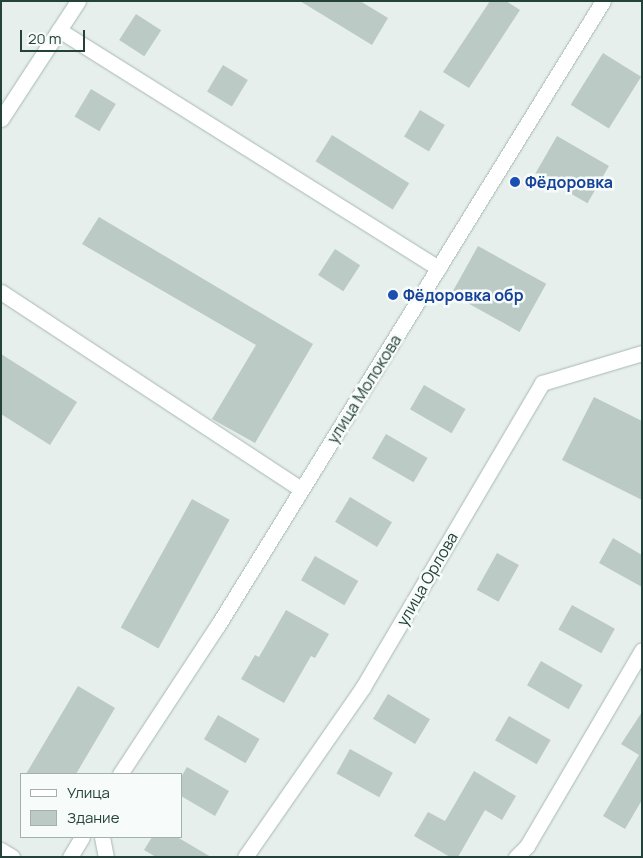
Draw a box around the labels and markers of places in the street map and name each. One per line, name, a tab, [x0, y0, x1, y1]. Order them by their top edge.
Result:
place label: Фёдоровка	[525, 172, 613, 192]
marker: Фёдоровка	[509, 176, 521, 188]
place label: Фёдоровка обр	[403, 285, 524, 305]
marker: Фёдоровка обр	[387, 289, 399, 301]

